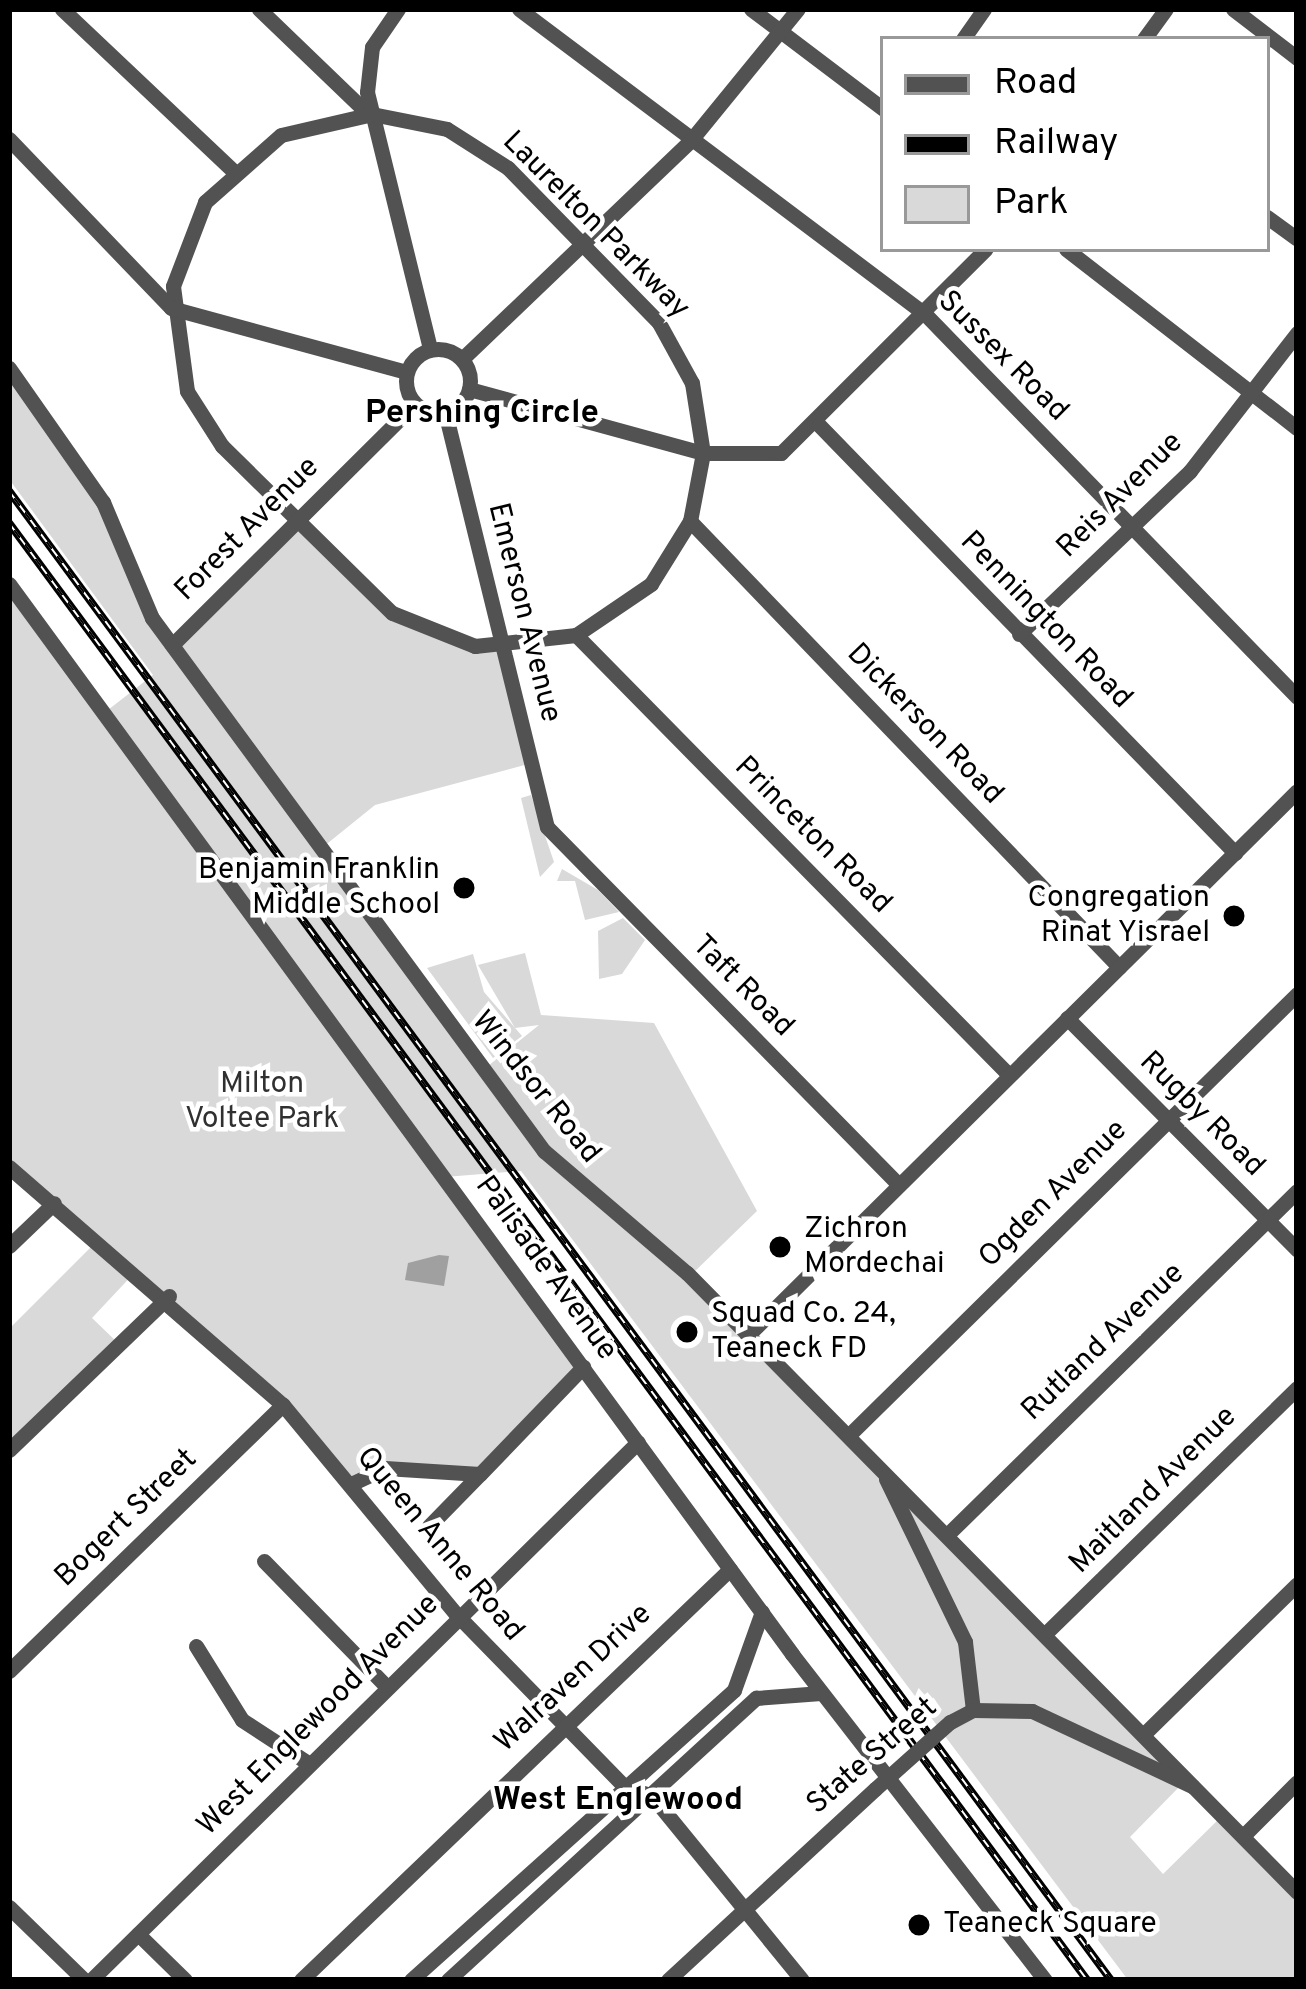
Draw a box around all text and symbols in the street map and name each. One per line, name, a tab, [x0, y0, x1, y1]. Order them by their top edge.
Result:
legend	[880, 36, 1270, 252]
text: Road	[994, 61, 1077, 107]
text: Railway	[994, 121, 1118, 167]
street label: Laurelton Parkway	[494, 125, 696, 327]
text: Park	[994, 181, 1068, 227]
street label: Sussex Road	[929, 284, 1075, 430]
district label: Pershing Circle	[365, 395, 599, 435]
street label: Reis Avenue	[1050, 425, 1192, 567]
street label: Forest Avenue	[168, 450, 328, 610]
street label: Emerson Avenue	[478, 499, 568, 727]
street label: Pennington Road	[951, 525, 1139, 717]
street label: Dickerson Road	[838, 637, 1010, 813]
street label: Princeton Road	[726, 750, 898, 922]
place label: Benjamin Franklin Middle School	[198, 853, 440, 924]
marker: Benjamin Franklin Middle School	[451, 875, 477, 901]
place label: Congregation Rinat Yisrael	[1028, 881, 1210, 952]
marker: Congregation Rinat Yisrael	[1221, 903, 1247, 929]
street label: Taft Road	[684, 929, 800, 1045]
street label: Windsor Road	[463, 1005, 607, 1171]
street label: Rugby Road	[1131, 1045, 1271, 1185]
park label: Milton Voltee Park	[185, 1067, 339, 1138]
street label: Ogden Avenue	[972, 1113, 1136, 1277]
street label: Palisade Avenue	[466, 1169, 624, 1369]
place label: Zichron Mordechai	[804, 1212, 945, 1282]
marker: Zichron Mordechai	[767, 1234, 793, 1260]
street label: Rutland Avenue	[1015, 1256, 1193, 1430]
place label: Squad Co. 24, Teaneck FD	[711, 1297, 896, 1368]
marker: Squad Co. 24, Teaneck FD	[674, 1319, 700, 1345]
street label: Maitland Avenue	[1062, 1399, 1246, 1583]
street label: Queen Anne Road	[347, 1440, 531, 1650]
street label: Bogert Street	[49, 1442, 205, 1596]
street label: West Englewood Avenue	[190, 1587, 448, 1845]
street label: Walraven Drive	[488, 1597, 660, 1761]
street label: State Street	[800, 1691, 946, 1823]
district label: West Englewood	[493, 1782, 743, 1822]
place label: Teaneck Square	[943, 1907, 1157, 1943]
marker: Teaneck Square	[906, 1912, 932, 1938]

